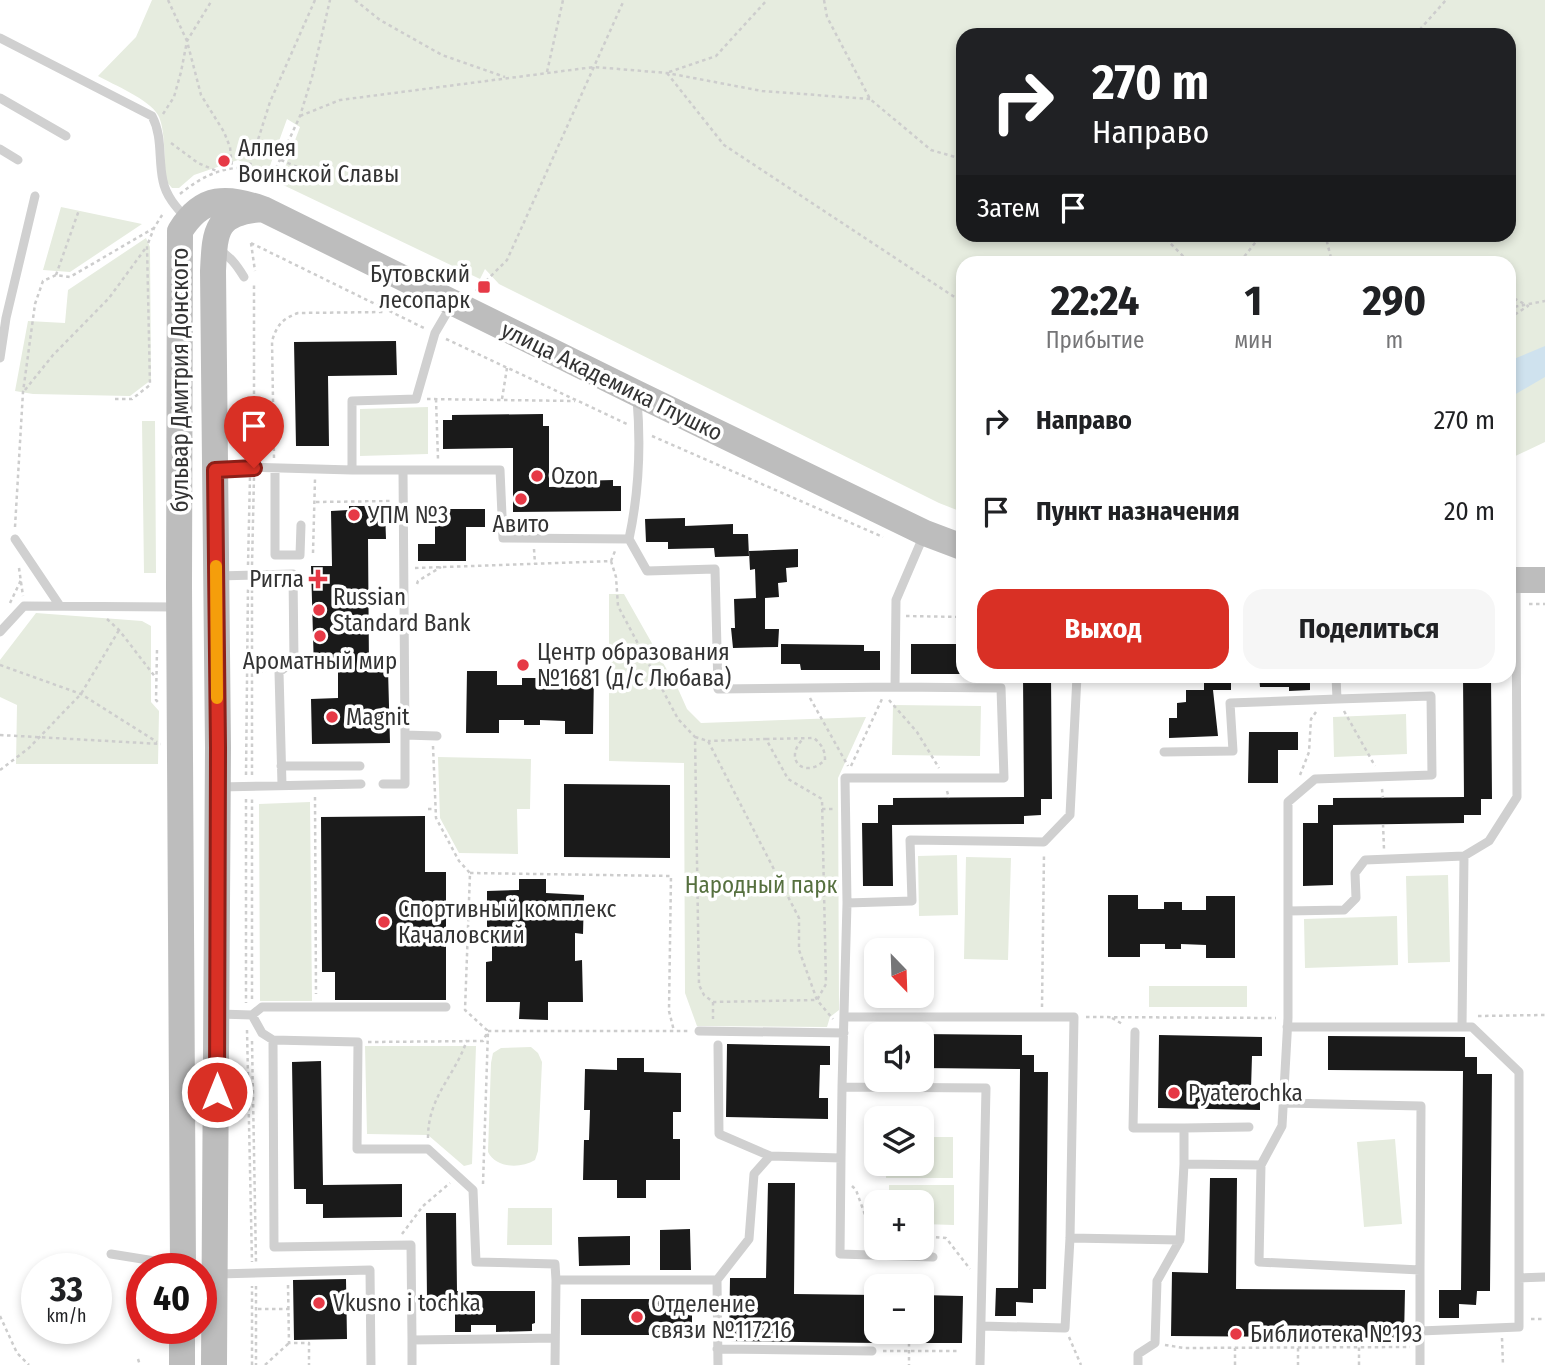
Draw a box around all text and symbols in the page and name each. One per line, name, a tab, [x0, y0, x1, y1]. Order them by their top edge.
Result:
text: 270 m	[1092, 53, 1209, 112]
icon: right	[977, 56, 1068, 147]
text: Направо	[1092, 113, 1209, 151]
place label: Аллея Воинской Славы	[238, 134, 399, 188]
marker: Аллея Воинской Славы	[216, 153, 232, 169]
icon: arrive	[1054, 189, 1092, 227]
text: Затем	[977, 193, 1040, 224]
street label: бульвар Дмитрия Донского	[166, 248, 194, 512]
place label: Бутовский лесопарк	[370, 260, 470, 314]
text: 22:24	[1051, 276, 1139, 326]
text: 1	[1245, 276, 1262, 326]
text: 290	[1362, 276, 1426, 326]
marker: Бутовский лесопарк	[476, 279, 492, 295]
street label: улица Академика Глушко	[497, 315, 727, 447]
text: Прибытие	[1046, 326, 1144, 354]
text: мин	[1234, 326, 1273, 354]
text: m	[1386, 326, 1403, 354]
pin	[224, 396, 284, 468]
icon: right	[977, 402, 1015, 440]
text: Направо	[1036, 405, 1132, 436]
text: 270 m	[1434, 405, 1495, 436]
icon: arrive	[235, 407, 273, 445]
place label: Ozon	[551, 462, 598, 490]
marker: Ozon	[529, 468, 545, 484]
marker: Авито	[513, 491, 529, 507]
icon: arrive	[977, 493, 1015, 531]
text: Пункт назначения	[1036, 496, 1240, 527]
text: 20 m	[1444, 496, 1495, 527]
place label: УПМ №3	[367, 501, 448, 529]
marker: УПМ №3	[346, 507, 362, 523]
place label: Авито	[493, 510, 549, 538]
place label: Ригла	[249, 565, 304, 593]
marker: Ригла	[310, 571, 326, 587]
place label: Russian Standard Bank	[333, 583, 471, 637]
button: Выход	[977, 589, 1229, 669]
button: Поделиться	[1243, 589, 1495, 669]
marker: Russian Standard Bank	[311, 602, 327, 618]
marker: Ароматный мир	[312, 628, 328, 644]
place label: Центр образования №1681 (д/с Любава)	[537, 638, 731, 692]
place label: Ароматный мир	[243, 647, 397, 675]
marker: Центр образования №1681 (д/с Любава)	[515, 657, 531, 673]
place label: Magnit	[346, 703, 410, 731]
marker: Magnit	[324, 709, 340, 725]
park label: Народный парк	[685, 871, 838, 899]
place label: Спортивный комплекс Качаловский	[398, 895, 617, 949]
marker: Спортивный комплекс Качаловский	[376, 914, 392, 930]
north arrow	[864, 938, 934, 1008]
map controls	[864, 938, 934, 1344]
button: sound	[864, 1022, 934, 1092]
position arrow	[180, 1055, 254, 1129]
place label: Pyaterochka	[1188, 1079, 1303, 1107]
marker: Pyaterochka	[1166, 1085, 1182, 1101]
button: layers	[864, 1106, 934, 1176]
button: +	[864, 1190, 934, 1260]
speed limit sign: 40	[126, 1253, 217, 1344]
text: 33	[50, 1268, 83, 1310]
button: −	[864, 1274, 934, 1344]
place label: Vkusno i tochka	[333, 1289, 481, 1317]
place label: Отделение связи №117216	[651, 1290, 792, 1344]
marker: Vkusno i tochka	[311, 1295, 327, 1311]
text: km/h	[46, 1305, 87, 1327]
marker: Отделение связи №117216	[629, 1309, 645, 1325]
place label: Библиотека №193	[1250, 1320, 1422, 1348]
marker: Библиотека №193	[1228, 1326, 1244, 1342]

